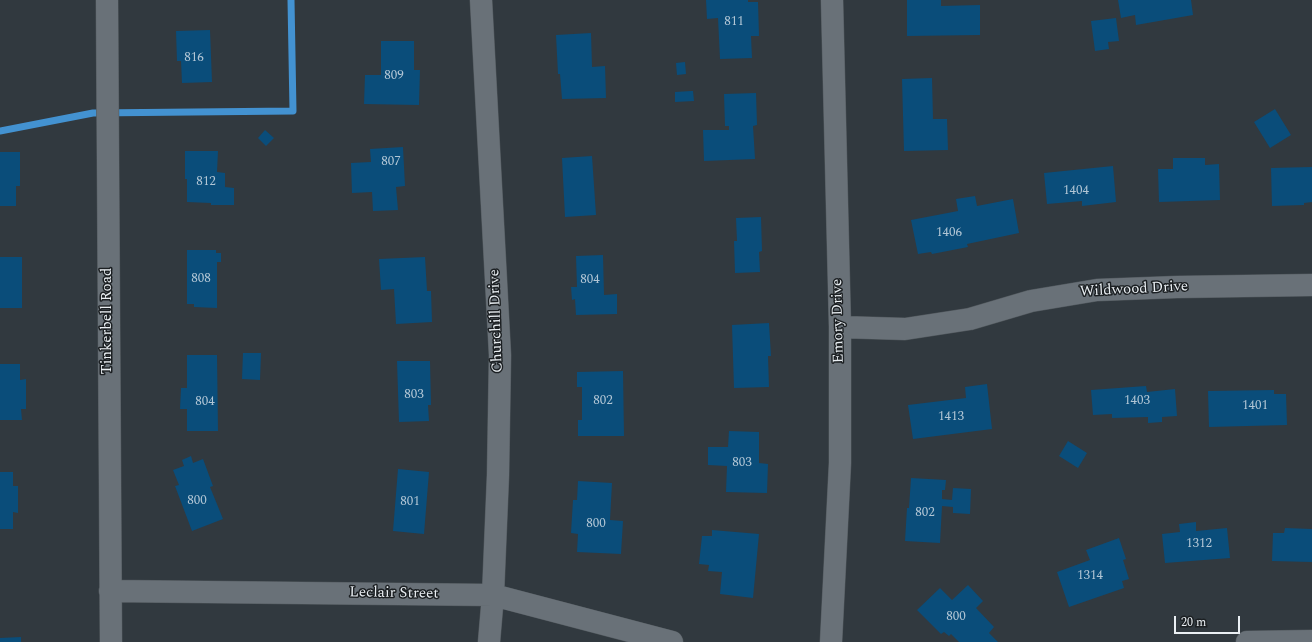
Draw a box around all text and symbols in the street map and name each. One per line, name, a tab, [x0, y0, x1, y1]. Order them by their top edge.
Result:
house number: 811	[724, 14, 744, 30]
house number: 816	[184, 50, 204, 66]
house number: 809	[384, 68, 404, 84]
house number: 807	[381, 154, 401, 170]
house number: 812	[196, 174, 216, 190]
house number: 1404	[1063, 183, 1089, 199]
house number: 1406	[936, 225, 962, 241]
street label: Tinkerbell Road	[99, 268, 117, 374]
street label: Churchill Drive	[486, 269, 508, 373]
house number: 808	[191, 271, 211, 287]
house number: 804	[580, 272, 600, 288]
street label: Wildwood Drive	[1079, 278, 1189, 302]
street label: Emory Drive	[829, 279, 849, 363]
house number: 803	[404, 387, 424, 403]
house number: 802	[593, 393, 613, 409]
house number: 1403	[1124, 393, 1150, 409]
house number: 804	[195, 394, 215, 410]
house number: 1401	[1242, 398, 1268, 414]
house number: 1413	[938, 409, 964, 425]
house number: 803	[732, 455, 752, 471]
house number: 800	[187, 493, 207, 509]
house number: 801	[400, 494, 420, 510]
house number: 802	[915, 505, 935, 521]
house number: 800	[586, 516, 606, 532]
house number: 1312	[1186, 536, 1212, 552]
house number: 1314	[1077, 568, 1103, 584]
street label: Leclair Street	[349, 584, 439, 604]
scale bar	[1176, 608, 1242, 634]
house number: 800	[946, 609, 966, 625]
text: 20 m	[1181, 613, 1206, 632]

